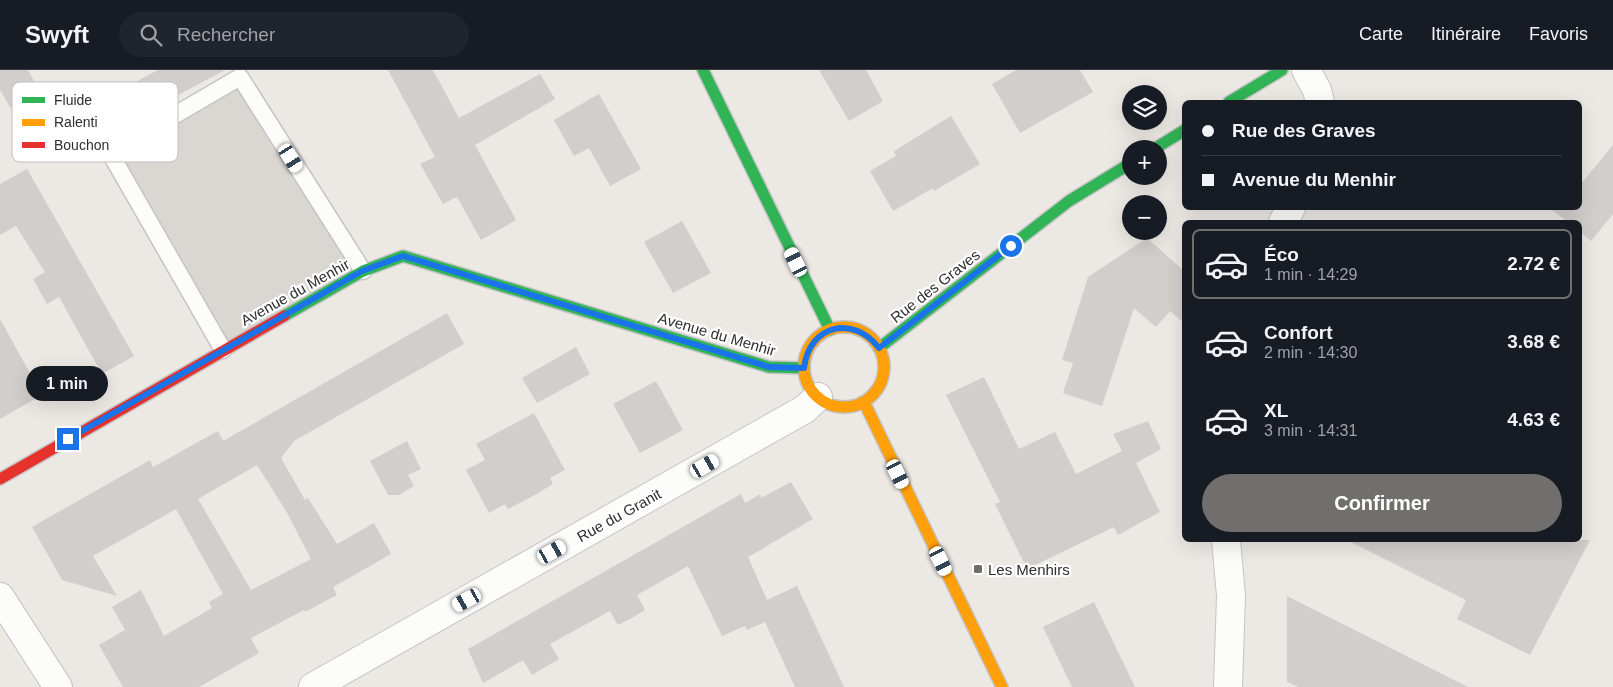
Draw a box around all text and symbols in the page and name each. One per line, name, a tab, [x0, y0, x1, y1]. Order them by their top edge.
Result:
search box	[119, 12, 469, 57]
text: Swyft	[25, 21, 89, 48]
icon: search	[137, 21, 165, 49]
text: Rechercher	[177, 24, 275, 45]
text: Carte	[1359, 24, 1403, 44]
text: Itinéraire	[1431, 24, 1501, 44]
text: Favoris	[1529, 24, 1588, 44]
legend	[12, 82, 178, 162]
map controls	[1122, 85, 1167, 240]
button: layers	[1122, 85, 1167, 130]
text: Fluide	[54, 92, 92, 108]
text: Ralenti	[54, 114, 98, 130]
text: Rue des Graves	[1232, 120, 1376, 141]
text: Bouchon	[54, 137, 109, 153]
button: +	[1122, 140, 1167, 185]
car	[276, 141, 305, 175]
text: Avenue du Menhir	[1232, 169, 1396, 190]
button: −	[1122, 195, 1167, 240]
route start	[1000, 235, 1022, 257]
icon: car	[1204, 242, 1249, 287]
text: Éco	[1264, 244, 1299, 265]
car	[782, 245, 809, 279]
street label: Rue des Graves	[887, 246, 983, 326]
text: 2.72 €	[1507, 253, 1560, 274]
street label: Avenue du Menhir	[238, 255, 352, 329]
text: 1 min · 14:29	[1264, 266, 1357, 283]
street label: Avenue du Menhir	[656, 309, 778, 359]
icon: car	[1204, 320, 1249, 365]
text: Confort	[1264, 322, 1333, 343]
text: 3.68 €	[1507, 331, 1560, 352]
text: 2 min · 14:30	[1264, 344, 1357, 361]
callout: 1 min	[27, 366, 109, 402]
text: 1 min	[46, 375, 88, 392]
icon: car	[1204, 398, 1249, 443]
text: XL	[1264, 400, 1288, 421]
text: 4.63 €	[1507, 409, 1560, 430]
text: 3 min · 14:31	[1264, 422, 1357, 439]
route end	[57, 428, 79, 450]
car	[688, 452, 721, 480]
car	[884, 457, 911, 491]
button: Confirmer	[1202, 474, 1562, 532]
street label: Rue du Granit	[574, 485, 665, 545]
car	[535, 538, 568, 566]
car	[927, 544, 954, 578]
place label: Les Menhirs	[988, 561, 1070, 578]
marker: Les Menhirs	[972, 563, 984, 575]
car	[450, 586, 483, 614]

